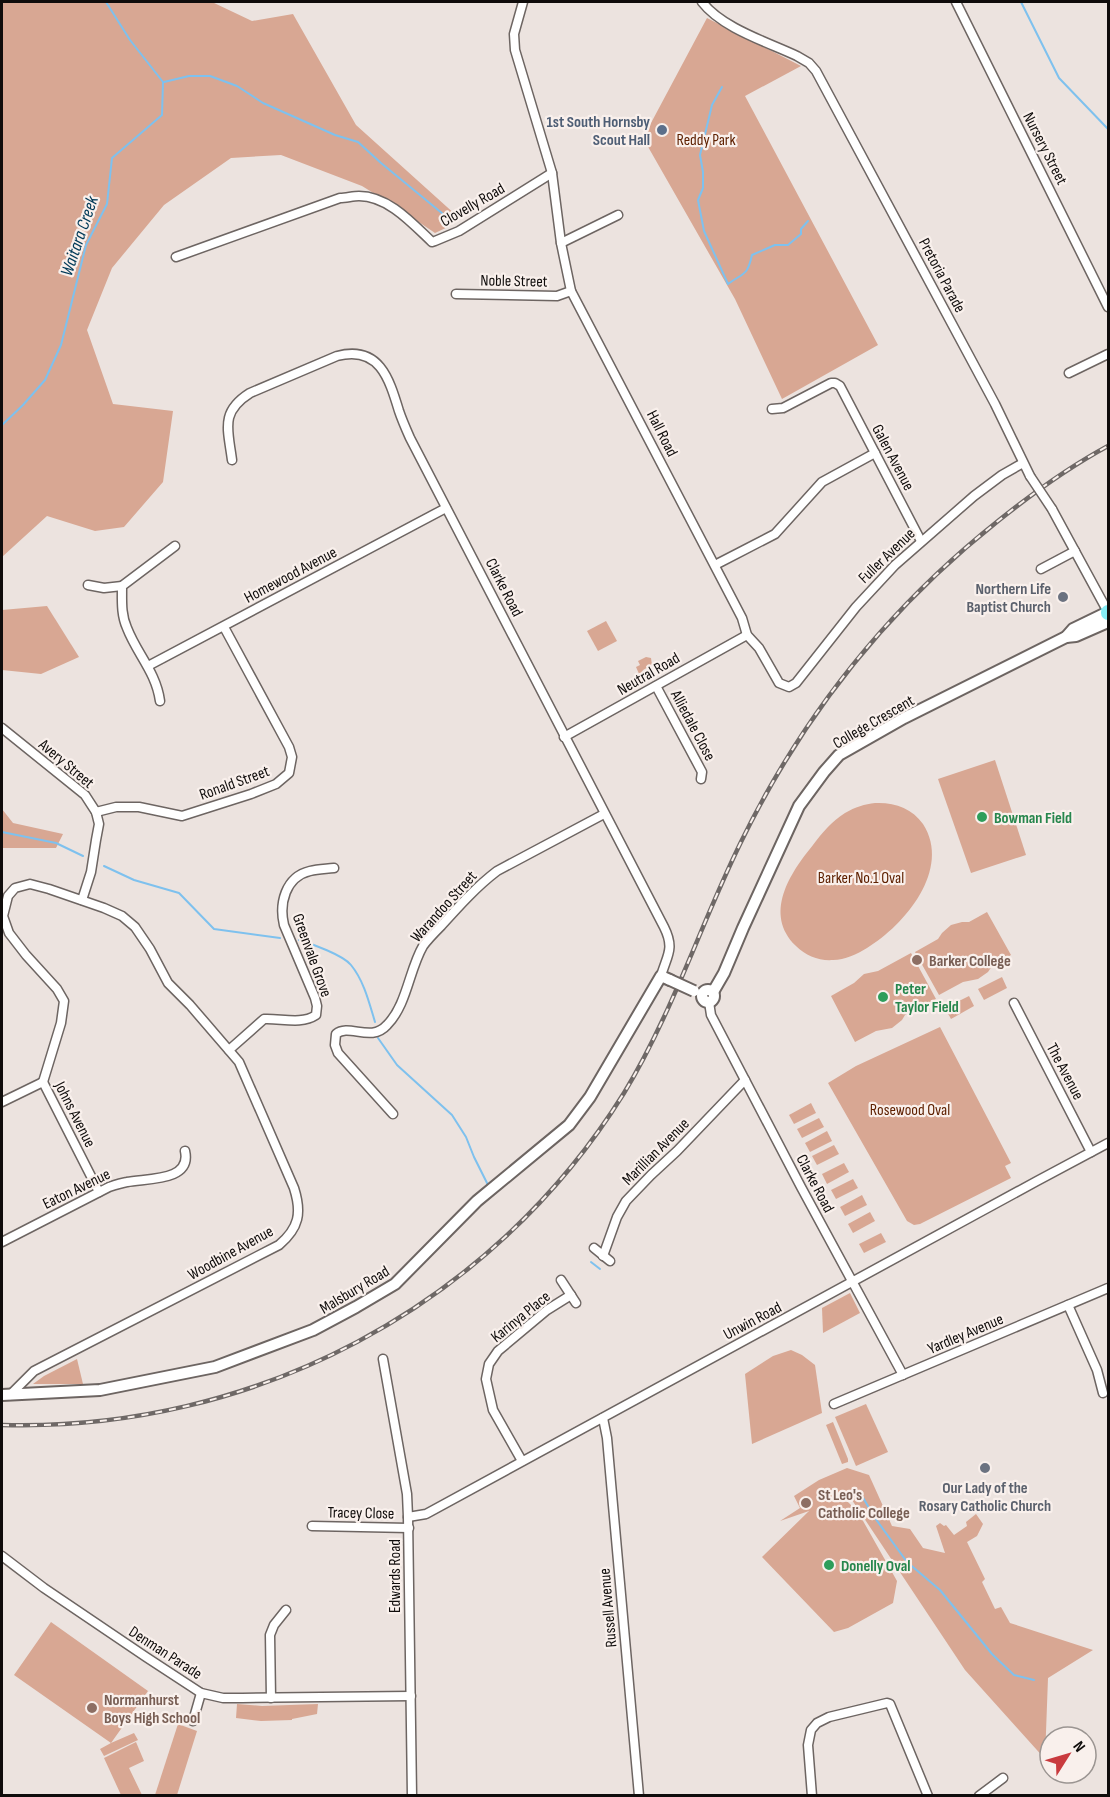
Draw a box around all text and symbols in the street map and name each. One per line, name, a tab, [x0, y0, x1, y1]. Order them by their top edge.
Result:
street label: Nursery Street	[1018, 109, 1071, 188]
place label: 1st South Hornsby Scout Hall	[547, 113, 650, 150]
marker: 1st South Hornsby Scout Hall	[655, 123, 669, 137]
park label: Reddy Park	[676, 131, 736, 150]
street label: Clovelly Road	[437, 179, 508, 231]
water label: Waitara Creek	[56, 192, 103, 279]
street label: Pretoria Parade	[914, 235, 969, 316]
street label: Noble Street	[480, 271, 548, 292]
street label: Hall Road	[642, 407, 681, 460]
street label: Galen Avenue	[867, 421, 918, 494]
street label: Fuller Avenue	[855, 524, 919, 588]
street label: Homewood Avenue	[241, 543, 340, 608]
street label: Clarke Road	[481, 555, 526, 620]
place label: Northern Life Baptist Church	[966, 580, 1051, 617]
marker: Northern Life Baptist Church	[1056, 590, 1070, 604]
street label: Neutral Road	[614, 649, 683, 700]
street label: Alliedale Close	[666, 686, 719, 764]
street label: College Crescent	[830, 691, 918, 753]
street label: Avery Street	[34, 735, 98, 793]
street label: Ronald Street	[197, 762, 272, 805]
place label: Bowman Field	[994, 809, 1072, 828]
marker: Bowman Field	[975, 810, 989, 824]
street label: Warandoo Street	[407, 867, 481, 947]
park label: Barker No.1 Oval	[818, 869, 904, 888]
street label: Greenvale Grove	[288, 911, 335, 1000]
place label: Barker College	[929, 952, 1011, 971]
marker: Barker College	[910, 953, 924, 967]
place label: Peter Taylor Field	[895, 980, 959, 1017]
marker: Peter Taylor Field	[876, 990, 890, 1004]
street label: The Avenue	[1042, 1040, 1087, 1103]
street label: Johns Avenue	[50, 1078, 99, 1151]
park label: Rosewood Oval	[870, 1101, 950, 1120]
street label: Marillian Avenue	[619, 1115, 694, 1190]
street label: Clarke Road	[792, 1151, 838, 1216]
street label: Eaton Avenue	[40, 1165, 113, 1214]
street label: Woodbine Avenue	[185, 1222, 277, 1285]
street label: Malsbury Road	[317, 1262, 393, 1318]
street label: Karinya Place	[487, 1287, 555, 1347]
street label: Unwin Road	[721, 1298, 785, 1344]
street label: Yardley Avenue	[925, 1310, 1006, 1359]
marker: Our Lady of the Rosary Catholic Church	[978, 1461, 992, 1475]
place label: Our Lady of the Rosary Catholic Church	[919, 1479, 1051, 1516]
place label: St Leo's Catholic College	[818, 1486, 910, 1523]
marker: St Leo's Catholic College	[799, 1496, 813, 1510]
street label: Tracey Close	[327, 1503, 395, 1524]
street label: Edwards Road	[386, 1539, 405, 1613]
place label: Donelly Oval	[841, 1557, 910, 1576]
marker: Donelly Oval	[822, 1558, 836, 1572]
street label: Russell Avenue	[596, 1567, 621, 1648]
street label: Denman Parade	[125, 1623, 205, 1684]
place label: Normanhurst Boys High School	[104, 1691, 200, 1728]
marker: Normanhurst Boys High School	[85, 1701, 99, 1715]
north arrow	[1038, 1725, 1098, 1785]
text: N	[1069, 1738, 1089, 1756]

